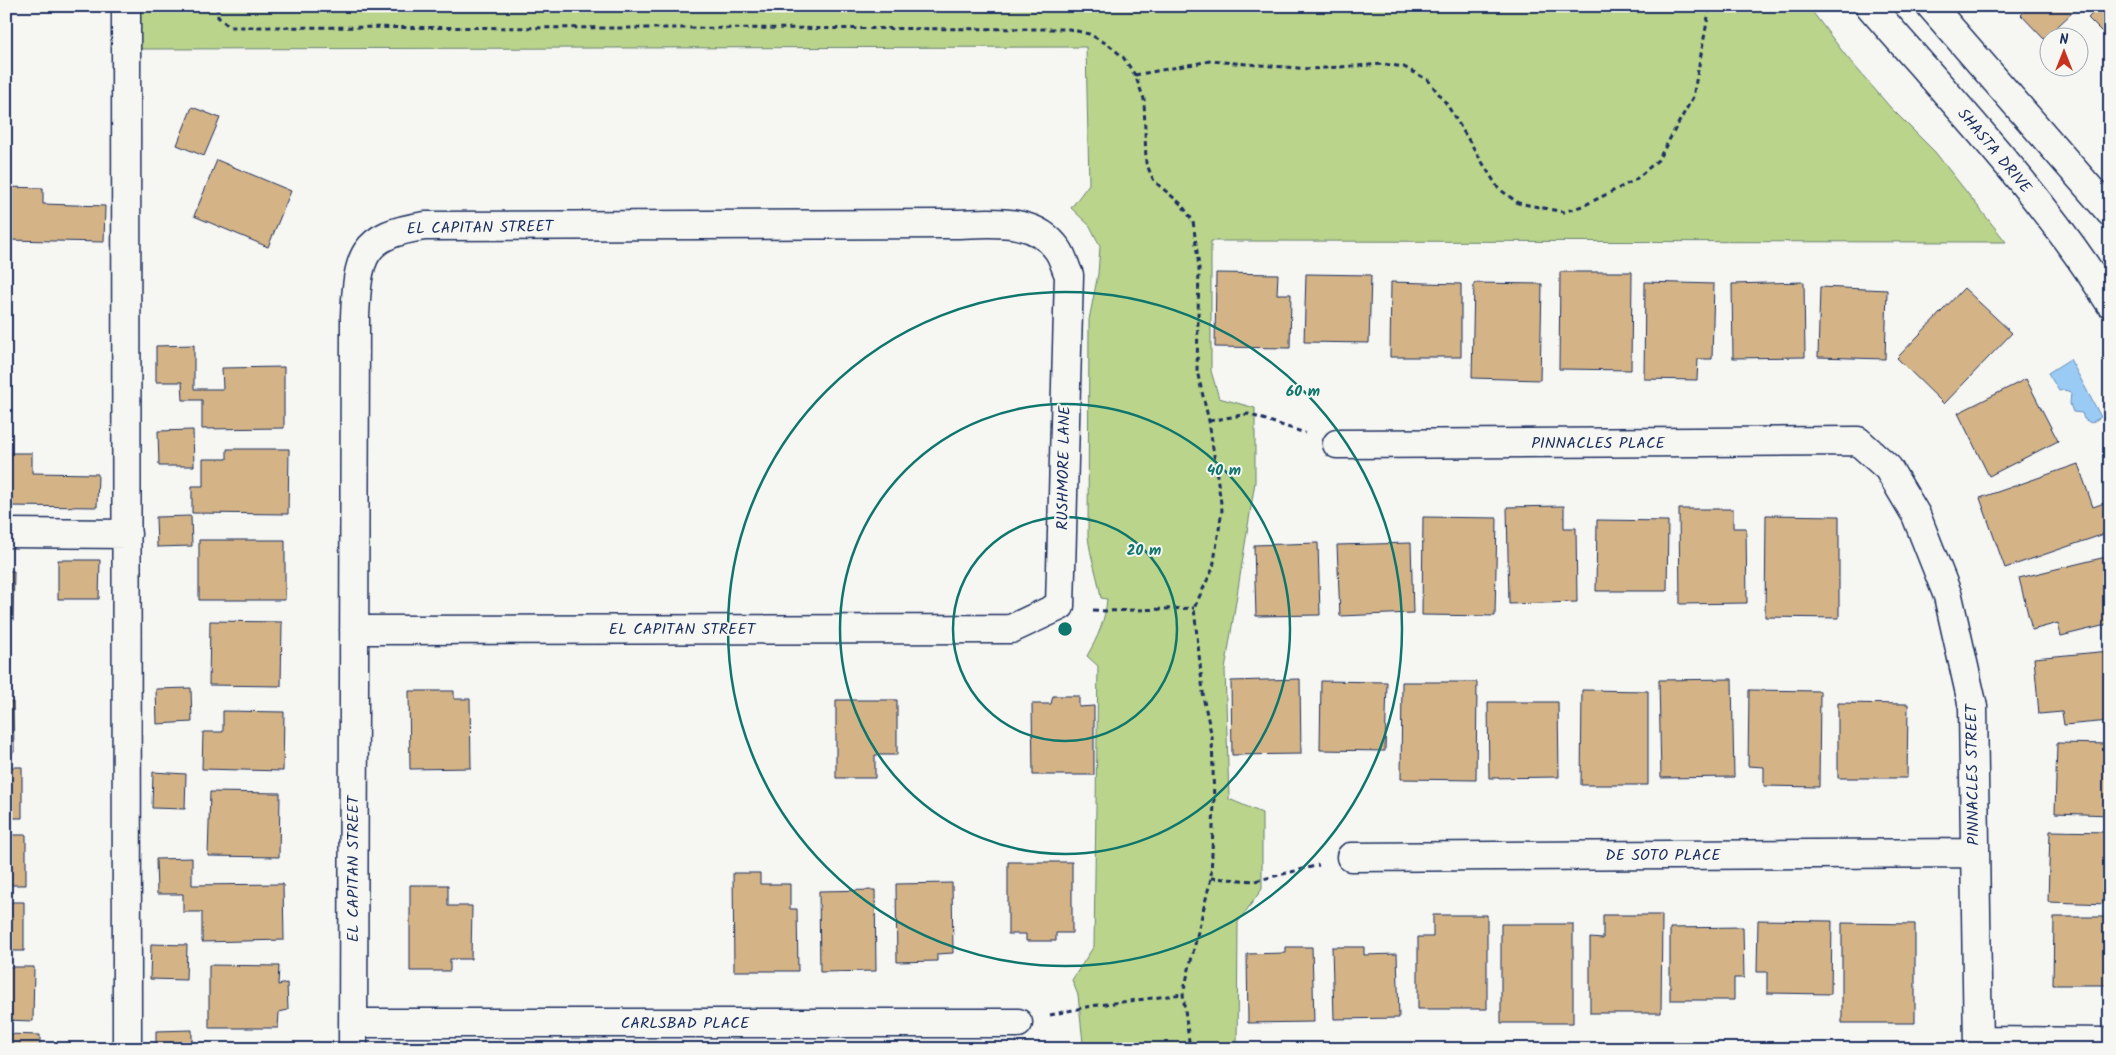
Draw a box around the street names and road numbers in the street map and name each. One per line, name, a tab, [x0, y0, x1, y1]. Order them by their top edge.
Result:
street label: SHASTA DRIVE	[1951, 103, 2038, 200]
street label: EL CAPITAN STREET	[406, 214, 555, 242]
street label: RUSHMORE LANE	[1050, 405, 1078, 530]
street label: PINNACLES PLACE	[1531, 431, 1666, 456]
street label: EL CAPITAN STREET	[609, 617, 757, 642]
street label: PINNACLES STREET	[1959, 703, 1987, 846]
street label: EL CAPITAN STREET	[341, 794, 366, 942]
street label: DE SOTO PLACE	[1605, 843, 1721, 868]
street label: CARLSBAD PLACE	[621, 1011, 750, 1036]

